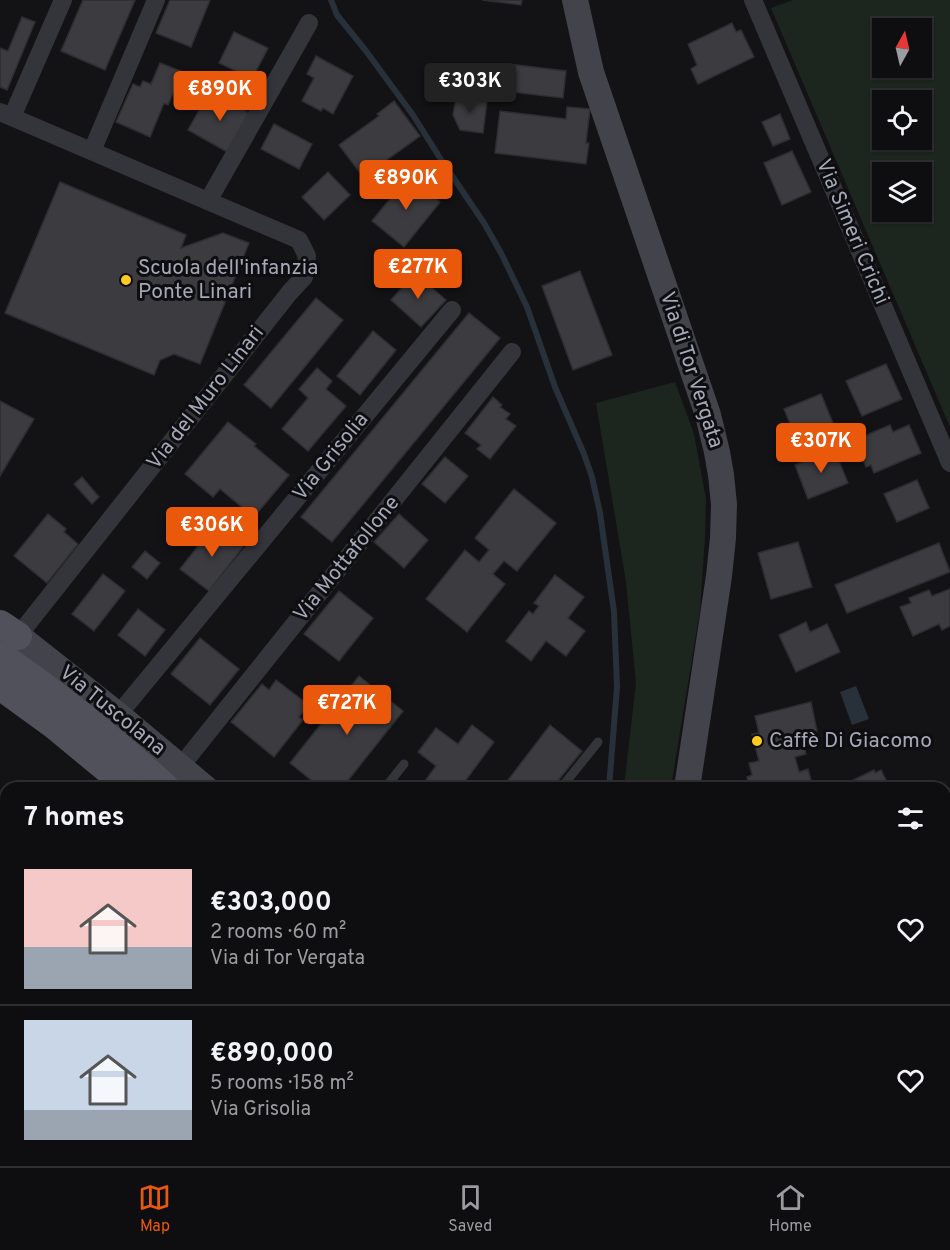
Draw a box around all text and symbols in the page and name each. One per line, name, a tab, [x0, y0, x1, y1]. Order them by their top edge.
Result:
north arrow	[872, 18, 932, 78]
map controls	[872, 18, 932, 222]
pin: €303K	[428, 63, 512, 114]
text: €303K	[438, 69, 502, 95]
pin: €890K	[178, 71, 262, 122]
text: €890K	[188, 77, 252, 103]
button: locate	[872, 90, 932, 150]
street label: Via Simeri Crichi	[809, 155, 895, 309]
pin: €890K	[364, 160, 448, 211]
button: layers	[872, 162, 932, 222]
text: €890K	[374, 166, 438, 192]
pin: €277K	[376, 249, 460, 300]
place label: Scuola dell'infanzia Ponte Linari	[138, 255, 318, 306]
text: €277K	[388, 255, 448, 281]
marker: Scuola dell'infanzia Ponte Linari	[119, 273, 133, 287]
street label: Via di Tor Vergata	[653, 288, 729, 452]
street label: Via del Muro Linari	[141, 321, 271, 475]
street label: Via Grisolia	[287, 407, 375, 507]
pin: €307K	[779, 423, 863, 474]
text: €307K	[790, 429, 852, 455]
street label: Via Mottafollone	[288, 491, 406, 627]
pin: €306K	[170, 507, 254, 558]
text: €306K	[180, 513, 244, 539]
street label: Via Tuscolana	[53, 660, 171, 762]
pin: €727K	[305, 685, 389, 736]
text: €727K	[317, 691, 377, 717]
place label: Caffè Di Giacomo	[769, 728, 932, 755]
marker: Caffè Di Giacomo	[750, 734, 764, 748]
text: 7 homes	[24, 802, 124, 835]
icon: filters	[894, 802, 927, 835]
text: €303,000	[210, 887, 332, 920]
icon: home	[72, 893, 144, 965]
icon: heart	[894, 913, 927, 946]
text: 2 rooms · 60 m²	[210, 920, 346, 946]
text: Via di Tor Vergata	[210, 946, 365, 972]
text: €890,000	[210, 1038, 334, 1071]
icon: home	[72, 1044, 144, 1116]
icon: heart	[894, 1064, 927, 1097]
text: 5 rooms · 158 m²	[210, 1071, 354, 1097]
text: Via Grisolia	[210, 1097, 311, 1123]
tab: Map	[138, 1181, 171, 1237]
tab: Saved	[448, 1181, 492, 1237]
tab: Home	[769, 1181, 812, 1237]

